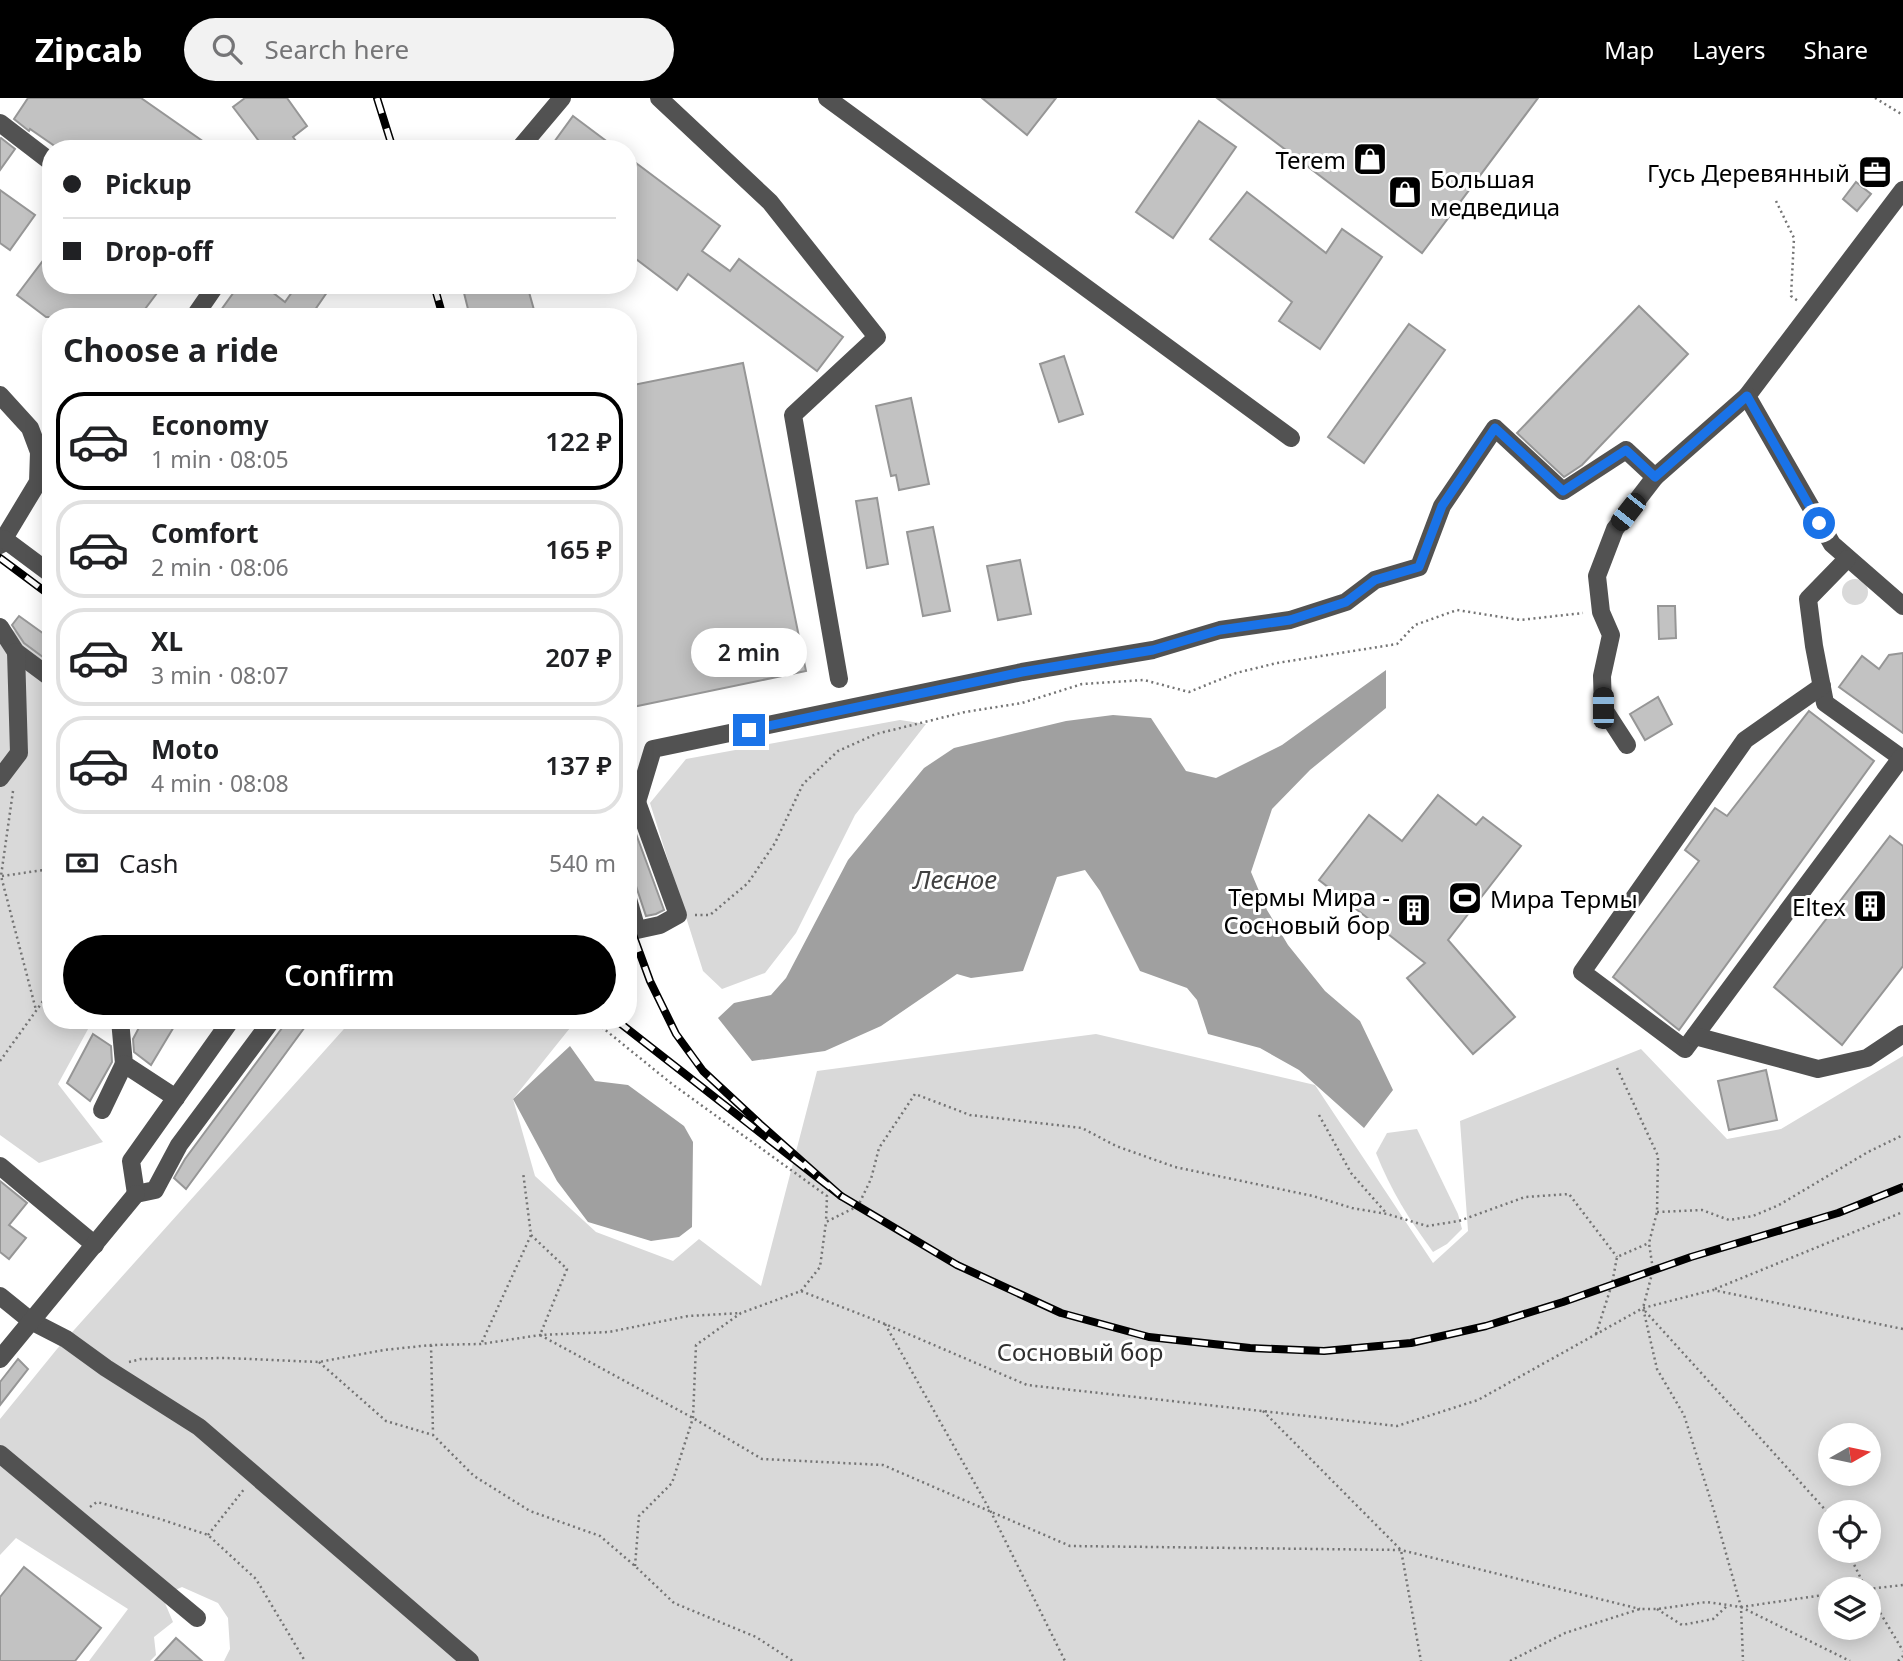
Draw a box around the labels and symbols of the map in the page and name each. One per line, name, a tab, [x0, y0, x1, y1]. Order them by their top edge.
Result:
shop icon: Terem	[1351, 140, 1389, 178]
place label: Terem	[1275, 143, 1346, 176]
office icon: Гусь Деревянный	[1856, 153, 1894, 191]
place label: Гусь Деревянный	[1647, 156, 1850, 189]
place label: Большая медведица	[1430, 162, 1560, 223]
shop icon: Большая медведица	[1386, 173, 1424, 211]
car	[1607, 489, 1650, 535]
route start	[1803, 507, 1835, 539]
callout: 2 min	[691, 628, 807, 678]
car	[1593, 687, 1614, 729]
route end	[733, 714, 765, 746]
water label: Лесное	[912, 861, 997, 897]
sports icon: Мира Термы	[1446, 879, 1484, 917]
place label: Термы Мира - Сосновый бор	[1223, 880, 1390, 941]
place label: Мира Термы	[1490, 882, 1638, 915]
building icon: Eltex	[1851, 887, 1889, 925]
place label: Eltex	[1792, 890, 1846, 923]
building icon: Термы Мира - Сосновый бор	[1395, 891, 1433, 929]
park label: Сосновый бор	[997, 1335, 1163, 1368]
north arrow	[1818, 1423, 1881, 1486]

